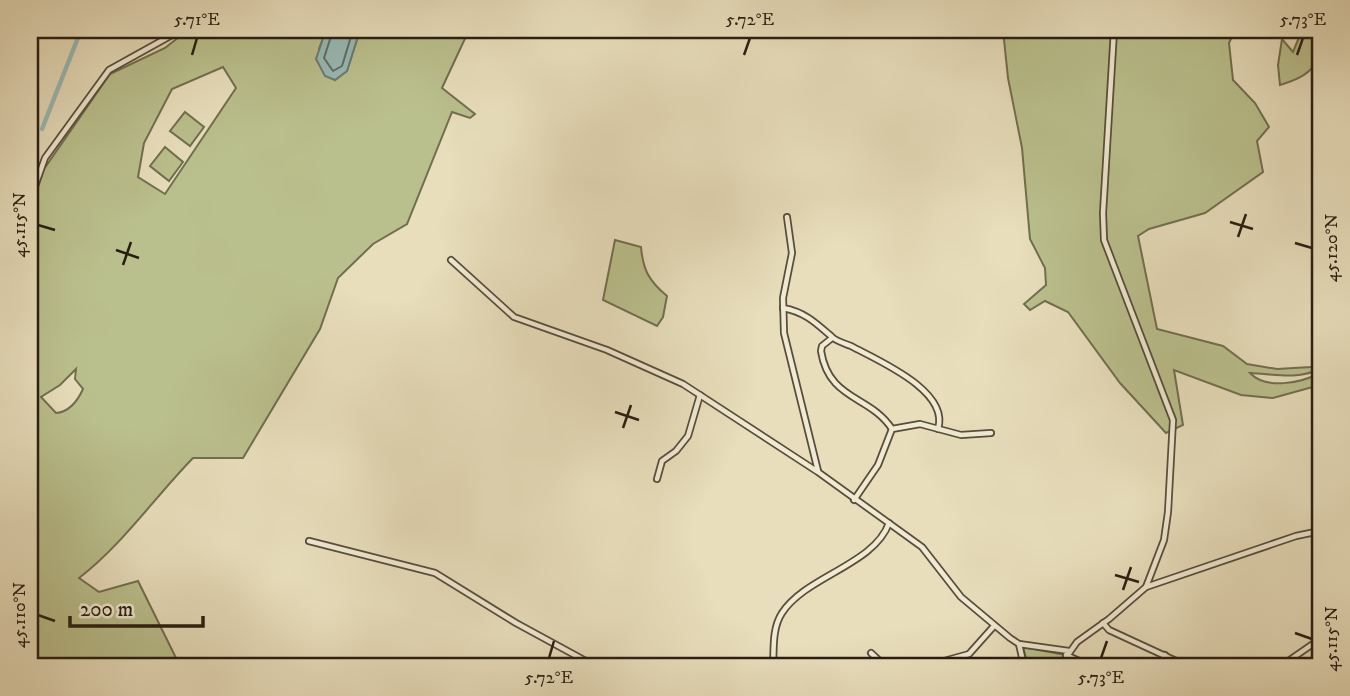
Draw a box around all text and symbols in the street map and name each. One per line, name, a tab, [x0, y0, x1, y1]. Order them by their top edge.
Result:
text: 5.71°E	[174, 9, 220, 31]
text: 5.72°E	[726, 9, 774, 31]
text: 5.73°E	[1280, 9, 1326, 31]
text: 45.115°N	[9, 192, 31, 258]
text: 45.120°N	[1321, 213, 1343, 282]
text: 45.110°N	[9, 582, 31, 648]
scale bar	[70, 584, 203, 628]
text: 200 m	[80, 597, 133, 623]
text: 45.115°N	[1321, 606, 1343, 672]
text: 5.72°E	[525, 667, 573, 689]
text: 5.73°E	[1078, 667, 1124, 689]

